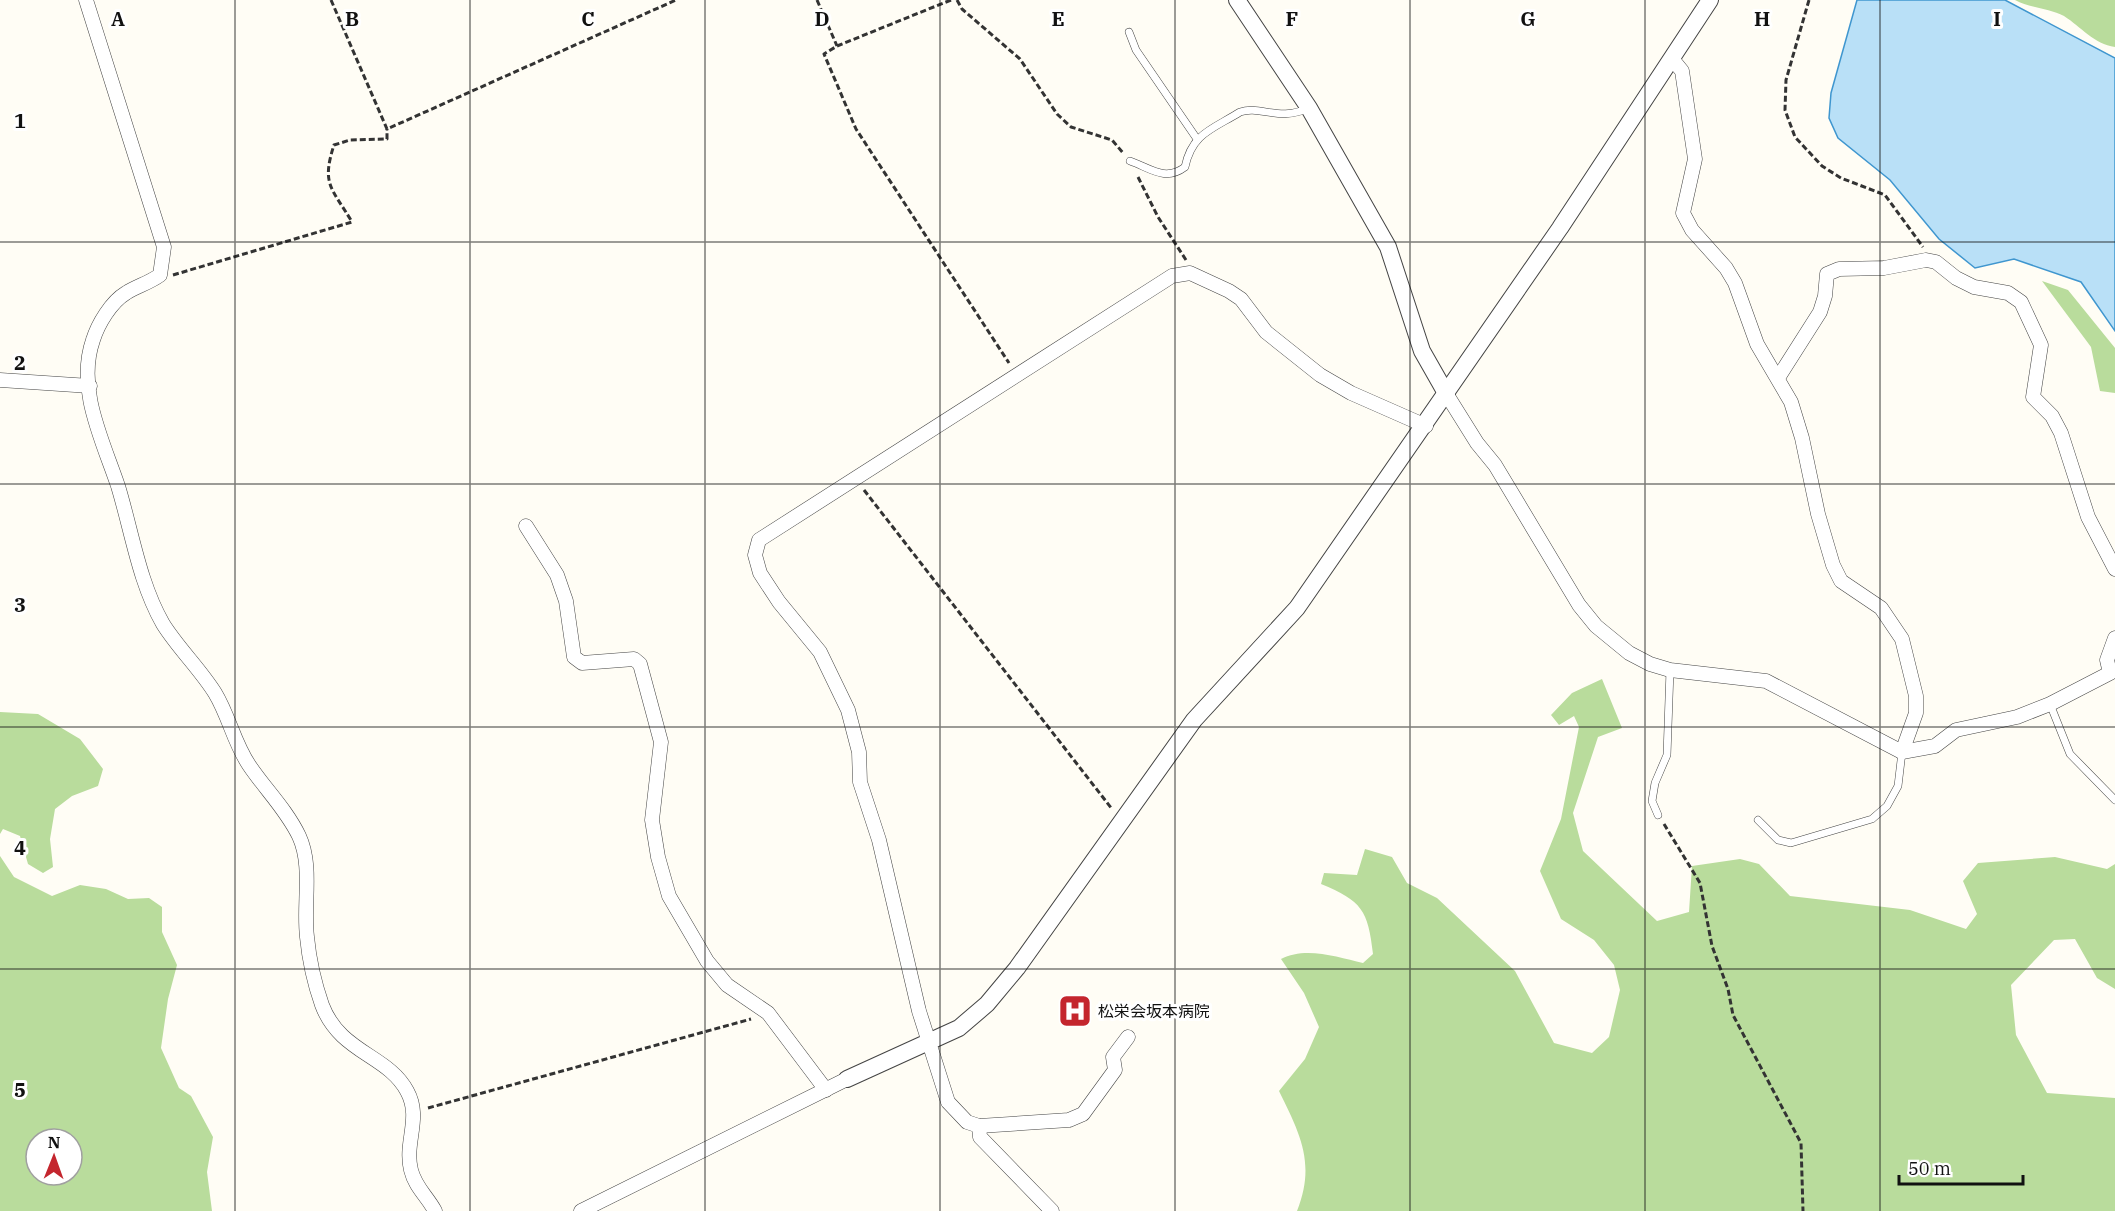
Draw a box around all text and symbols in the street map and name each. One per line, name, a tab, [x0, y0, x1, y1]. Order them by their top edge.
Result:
text: A	[111, 5, 125, 32]
text: B	[345, 5, 359, 32]
text: C	[581, 5, 595, 32]
text: D	[814, 5, 830, 32]
text: E	[1051, 5, 1065, 32]
text: F	[1286, 5, 1298, 32]
text: G	[1520, 5, 1536, 32]
text: H	[1754, 5, 1770, 32]
text: I	[1993, 5, 2001, 32]
text: 1	[14, 107, 26, 134]
text: 2	[14, 349, 26, 376]
text: 3	[14, 591, 26, 618]
text: 4	[14, 834, 26, 861]
hospital icon: 松栄会坂本病院	[1057, 993, 1093, 1029]
place label: 松栄会坂本病院	[1098, 1001, 1210, 1021]
text: 5	[14, 1076, 26, 1103]
north arrow	[24, 1127, 84, 1187]
text: N	[48, 1132, 61, 1152]
scale bar	[1899, 1148, 2024, 1186]
text: 50 m	[1908, 1157, 1951, 1180]

